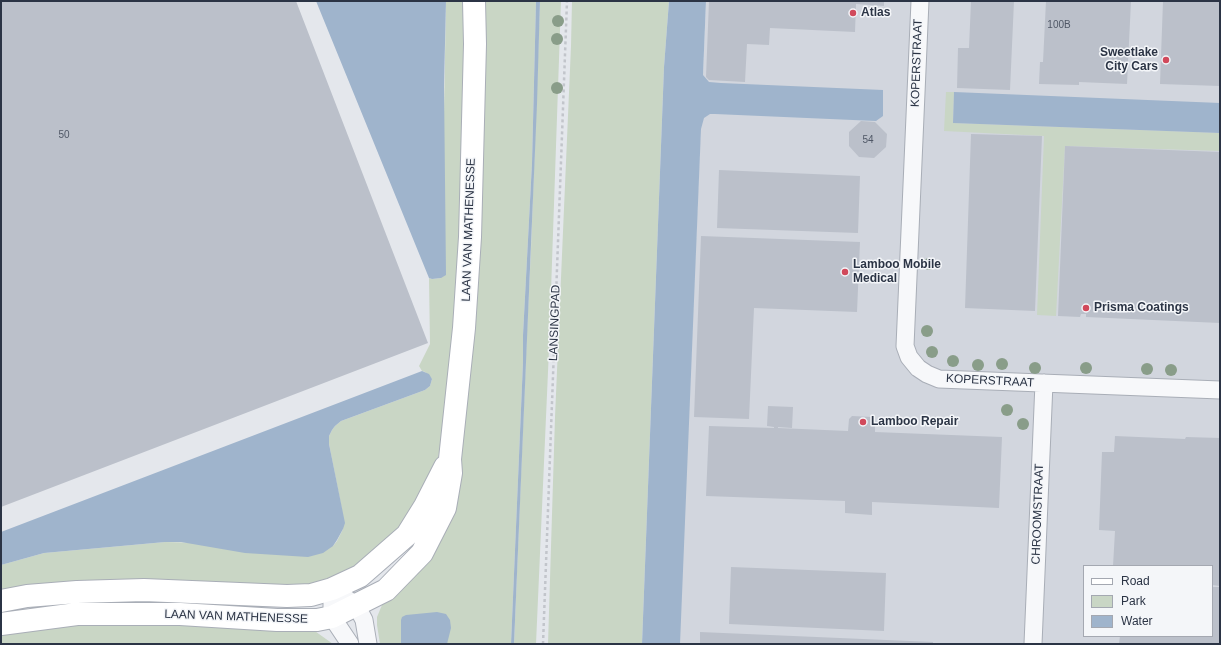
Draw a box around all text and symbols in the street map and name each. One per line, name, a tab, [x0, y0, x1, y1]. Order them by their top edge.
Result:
place label: Atlas	[861, 6, 890, 20]
marker: Atlas	[848, 8, 858, 18]
street label: KOPERSTRAAT	[908, 19, 926, 107]
house number: 100B	[1047, 19, 1071, 31]
place label: Sweetlake City Cars	[1100, 46, 1158, 74]
marker: Sweetlake City Cars	[1161, 55, 1171, 65]
house number: 50	[58, 129, 70, 141]
house number: 54	[862, 134, 874, 146]
street label: LAAN VAN MATHENESSE	[459, 158, 479, 302]
place label: Lamboo Mobile Medical	[853, 258, 941, 286]
marker: Lamboo Mobile Medical	[840, 267, 850, 277]
street label: LANSINGPAD	[546, 285, 564, 361]
place label: Prisma Coatings	[1094, 301, 1189, 315]
marker: Prisma Coatings	[1081, 303, 1091, 313]
street label: KOPERSTRAAT	[945, 371, 1035, 391]
place label: Lamboo Repair	[871, 415, 958, 429]
marker: Lamboo Repair	[858, 417, 868, 427]
street label: CHROOMSTRAAT	[1029, 463, 1047, 565]
legend	[1083, 565, 1213, 637]
text: Road	[1121, 574, 1150, 588]
text: Park	[1121, 594, 1146, 608]
street label: LAAN VAN MATHENESSE	[164, 607, 308, 627]
text: Water	[1121, 614, 1153, 628]

